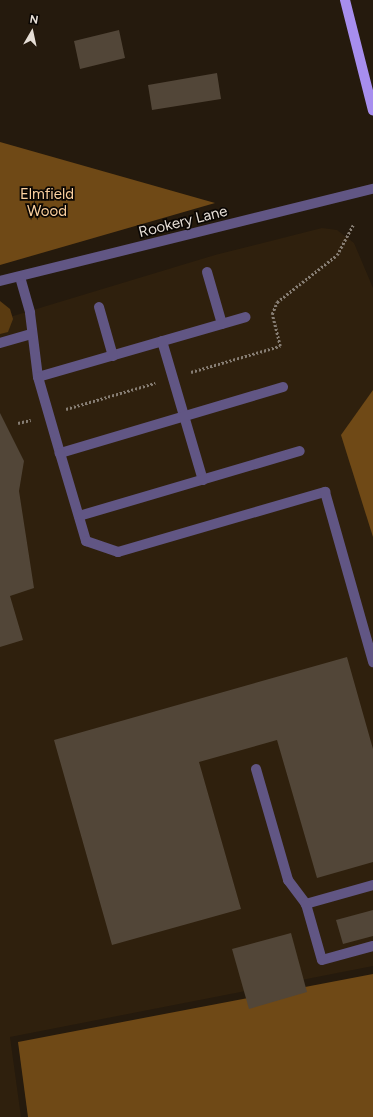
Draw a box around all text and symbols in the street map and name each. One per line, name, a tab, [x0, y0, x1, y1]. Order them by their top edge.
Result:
north arrow	[12, 12, 52, 52]
text: N	[29, 13, 39, 27]
park label: Elmfield Wood	[20, 185, 74, 220]
street label: Rookery Lane	[137, 202, 229, 242]

